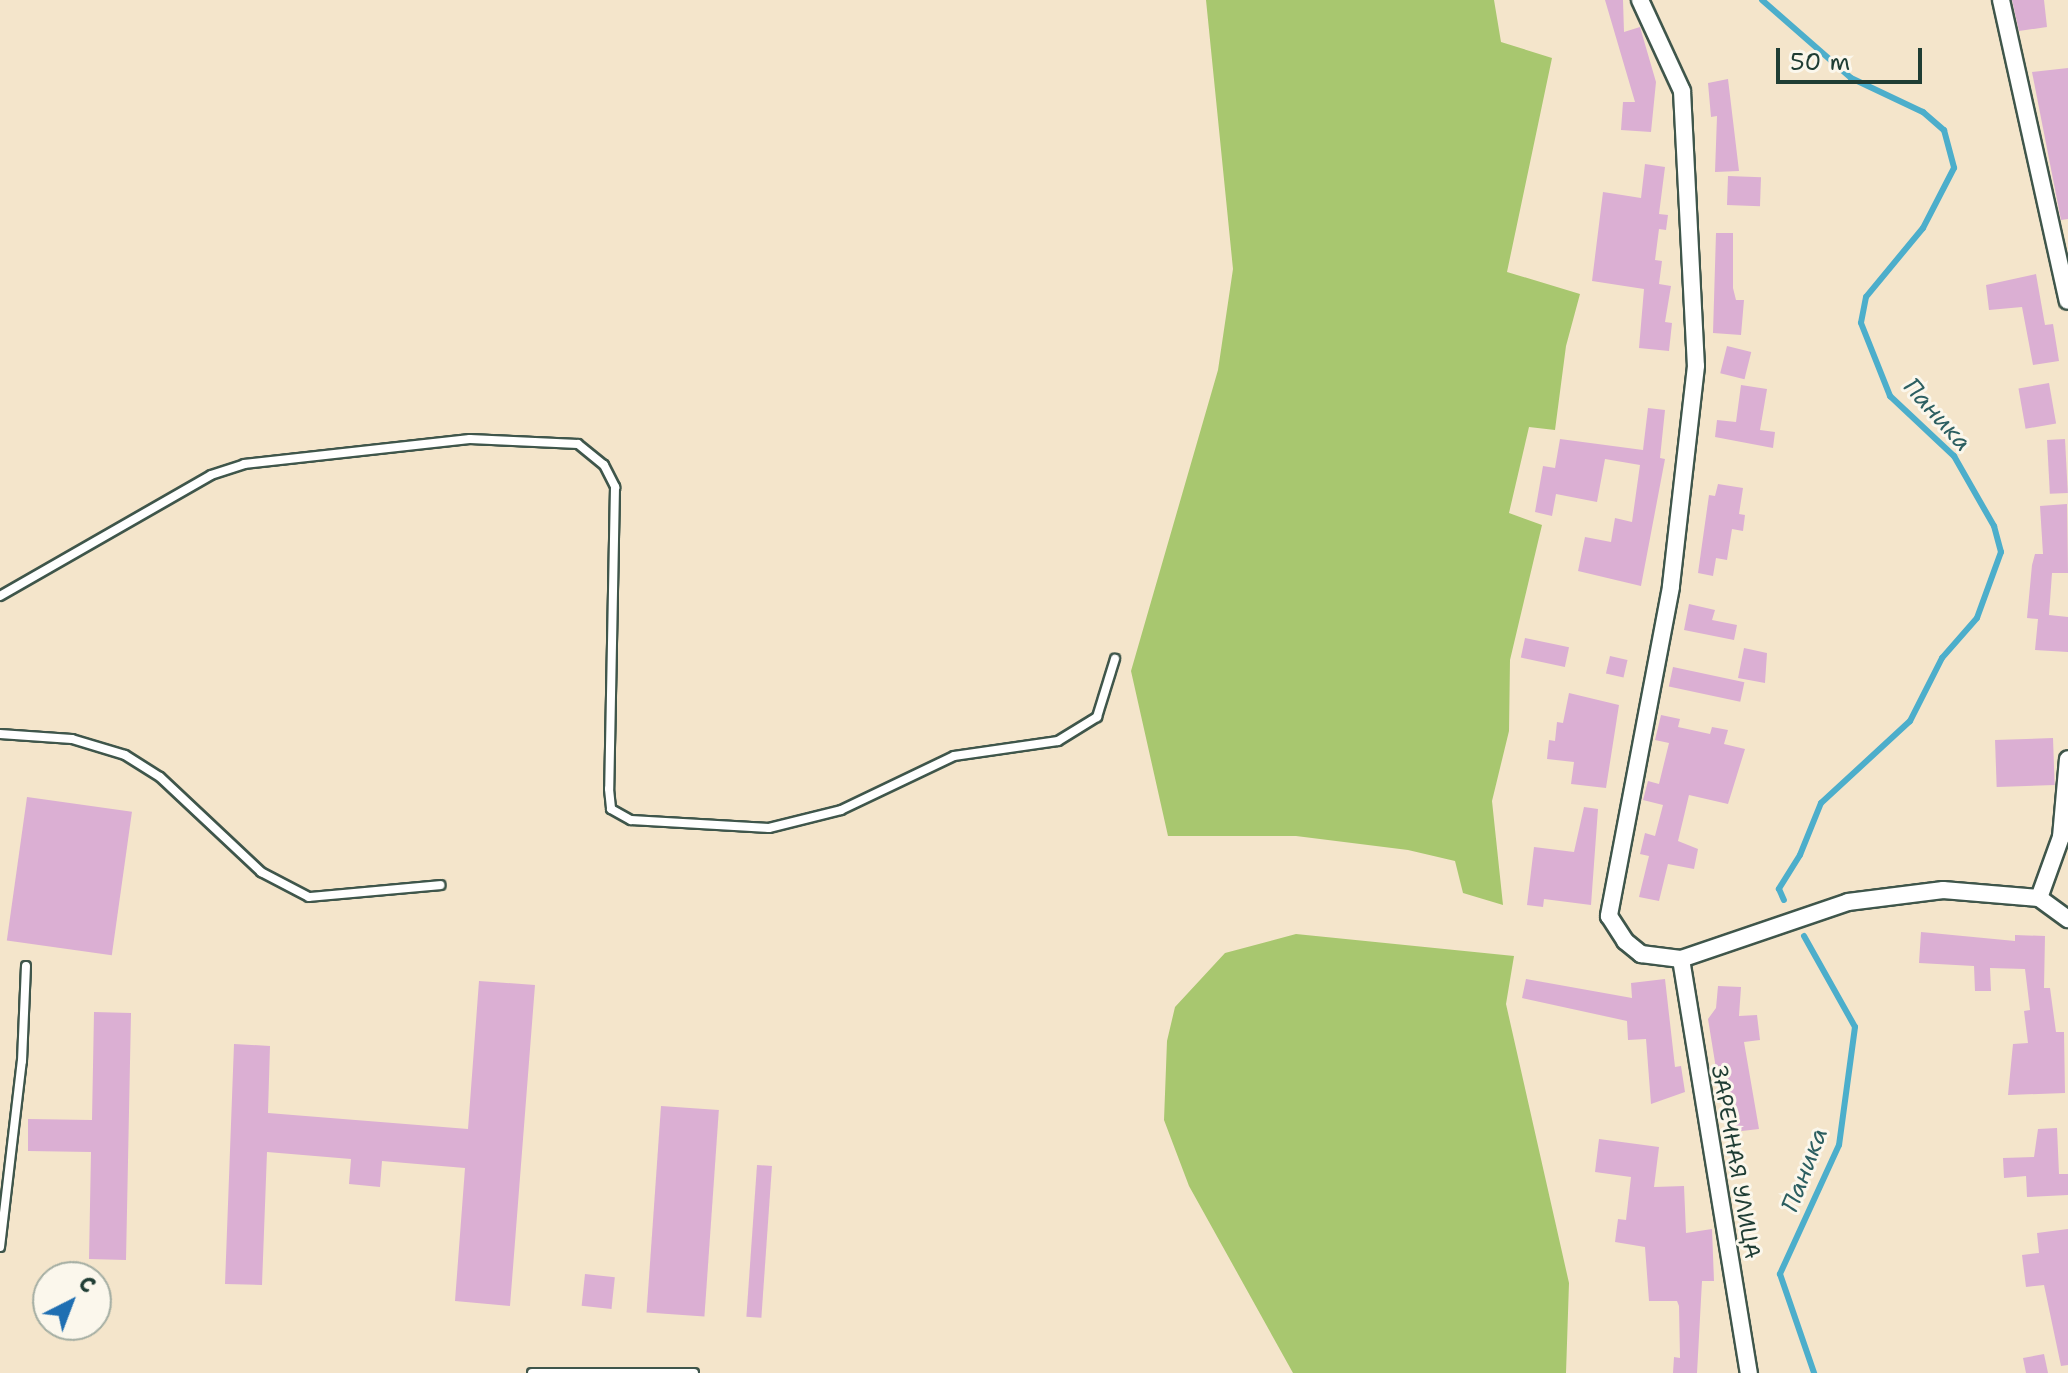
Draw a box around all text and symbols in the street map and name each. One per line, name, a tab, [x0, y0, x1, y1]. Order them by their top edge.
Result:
scale bar	[1780, 32, 1926, 82]
text: 50 m	[1790, 46, 1850, 78]
water label: Паника	[1897, 373, 1977, 457]
street label: ЗАРЕЧНАЯ УЛИЦА	[1706, 1063, 1766, 1261]
water label: Паника	[1776, 1124, 1834, 1216]
north arrow	[32, 1261, 112, 1341]
text: С	[72, 1269, 102, 1300]

